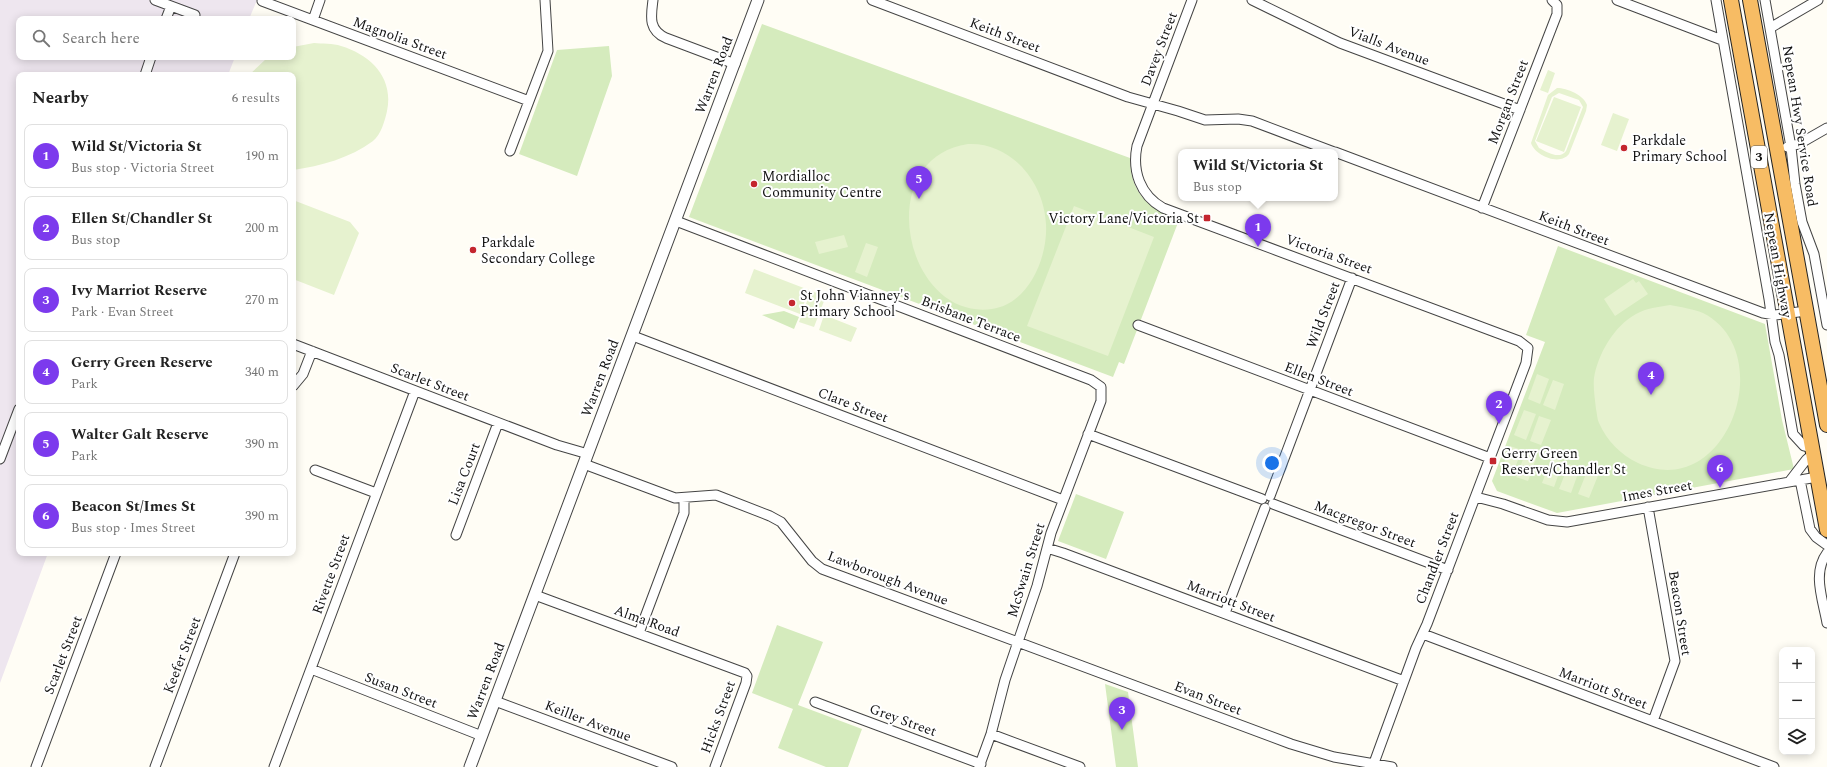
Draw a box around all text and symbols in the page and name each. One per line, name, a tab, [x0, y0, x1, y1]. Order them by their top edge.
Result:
street label: Davey Street	[1135, 9, 1183, 89]
street label: Magnolia Street	[350, 11, 450, 65]
street label: Keith Street	[967, 12, 1043, 58]
search box	[16, 16, 296, 60]
street label: Vialls Avenue	[1345, 21, 1433, 71]
icon: search	[30, 27, 52, 49]
text: Search here	[62, 27, 140, 50]
street label: Warren Road	[690, 33, 738, 117]
street label: Nepean Hwy Service Road	[1777, 44, 1823, 208]
street label: Morgan Street	[1482, 57, 1534, 147]
text: Nearby	[32, 85, 88, 111]
text: 6 results	[232, 88, 280, 108]
place label: Parkdale Primary School	[1632, 130, 1727, 167]
text: Wild St/Victoria St	[71, 135, 202, 158]
marker: Parkdale Primary School	[1619, 143, 1629, 153]
text: 1	[42, 146, 50, 166]
text: 190 m	[245, 146, 279, 166]
road number: 3	[1751, 146, 1767, 168]
popup	[1178, 149, 1338, 201]
text: Wild St/Victoria St	[1193, 154, 1323, 177]
text: Bus stop · Victoria Street	[71, 158, 214, 178]
place label: Mordialloc Community Centre	[762, 166, 882, 203]
pin: 5	[906, 166, 932, 199]
text: Bus stop	[1193, 177, 1242, 197]
marker: Mordialloc Community Centre	[749, 179, 759, 189]
street label: Keith Street	[1536, 205, 1612, 251]
text: Ellen St/Chandler St	[71, 207, 212, 230]
place label: Victory Lane/Victoria St	[1048, 208, 1199, 229]
street label: Nepean Highway	[1758, 211, 1798, 321]
marker: Victory Lane/Victoria St	[1202, 213, 1212, 223]
pin: 1	[1245, 214, 1271, 247]
text: 2	[42, 218, 50, 238]
text: 200 m	[245, 218, 279, 238]
street label: Victoria Street	[1283, 229, 1375, 279]
text: Bus stop	[71, 230, 120, 250]
place label: Parkdale Secondary College	[481, 232, 596, 269]
marker: Parkdale Secondary College	[468, 245, 478, 255]
street label: Wild Street	[1301, 278, 1345, 352]
text: Ivy Marriot Reserve	[71, 279, 207, 302]
place label: St John Vianney's Primary School	[800, 285, 910, 322]
text: 3	[42, 290, 50, 310]
text: 270 m	[245, 290, 279, 310]
street label: Brisbane Terrace	[918, 290, 1024, 348]
marker: St John Vianney's Primary School	[787, 298, 797, 308]
text: Park · Evan Street	[71, 302, 174, 322]
street label: Warren Road	[576, 336, 624, 420]
text: Gerry Green Reserve	[71, 351, 213, 374]
street label: Ellen Street	[1281, 356, 1357, 402]
street label: Scarlet Street	[388, 357, 472, 407]
text: 4	[42, 362, 50, 382]
text: 340 m	[245, 362, 279, 382]
pin: 4	[1638, 362, 1664, 395]
text: Park	[71, 374, 98, 394]
street label: Clare Street	[815, 382, 891, 428]
pin: 2	[1486, 391, 1512, 424]
text: Walter Galt Reserve	[71, 423, 209, 446]
text: 5	[42, 434, 50, 454]
text: 390 m	[245, 434, 279, 454]
street label: Lisa Court	[442, 440, 486, 508]
place label: Gerry Green Reserve/Chandler St	[1501, 443, 1626, 480]
text: Park	[71, 446, 98, 466]
your location	[1262, 453, 1282, 473]
pin: 6	[1707, 455, 1733, 488]
marker: Gerry Green Reserve/Chandler St	[1488, 456, 1498, 466]
street label: Imes Street	[1620, 475, 1694, 507]
text: Beacon St/Imes St	[71, 495, 196, 518]
street label: Macgregor Street	[1311, 495, 1419, 553]
text: 6	[42, 506, 50, 526]
text: 390 m	[245, 506, 279, 526]
street label: Chandler Street	[1410, 509, 1464, 607]
text: Bus stop · Imes Street	[71, 518, 195, 538]
street label: McSwain Street	[1002, 520, 1050, 620]
street label: Rivette Street	[307, 531, 355, 617]
street label: Lawborough Avenue	[824, 545, 952, 611]
street label: Beacon Street	[1663, 569, 1697, 657]
street label: Marriott Street	[1184, 574, 1278, 628]
street label: Alma Road	[611, 599, 683, 643]
street label: Scarlet Street	[38, 613, 88, 697]
street label: Keefer Street	[158, 614, 206, 696]
street label: Warren Road	[462, 639, 510, 723]
map controls	[1779, 647, 1815, 755]
button: +	[1779, 647, 1815, 683]
street label: Marriott Street	[1556, 661, 1650, 715]
street label: Susan Street	[361, 666, 441, 714]
street label: Evan Street	[1171, 675, 1245, 721]
street label: Hicks Street	[695, 678, 741, 756]
button: −	[1779, 683, 1815, 719]
street label: Keiller Avenue	[542, 695, 635, 747]
pin: 3	[1109, 697, 1135, 730]
street label: Grey Street	[866, 698, 940, 742]
button: layers	[1779, 719, 1815, 755]

